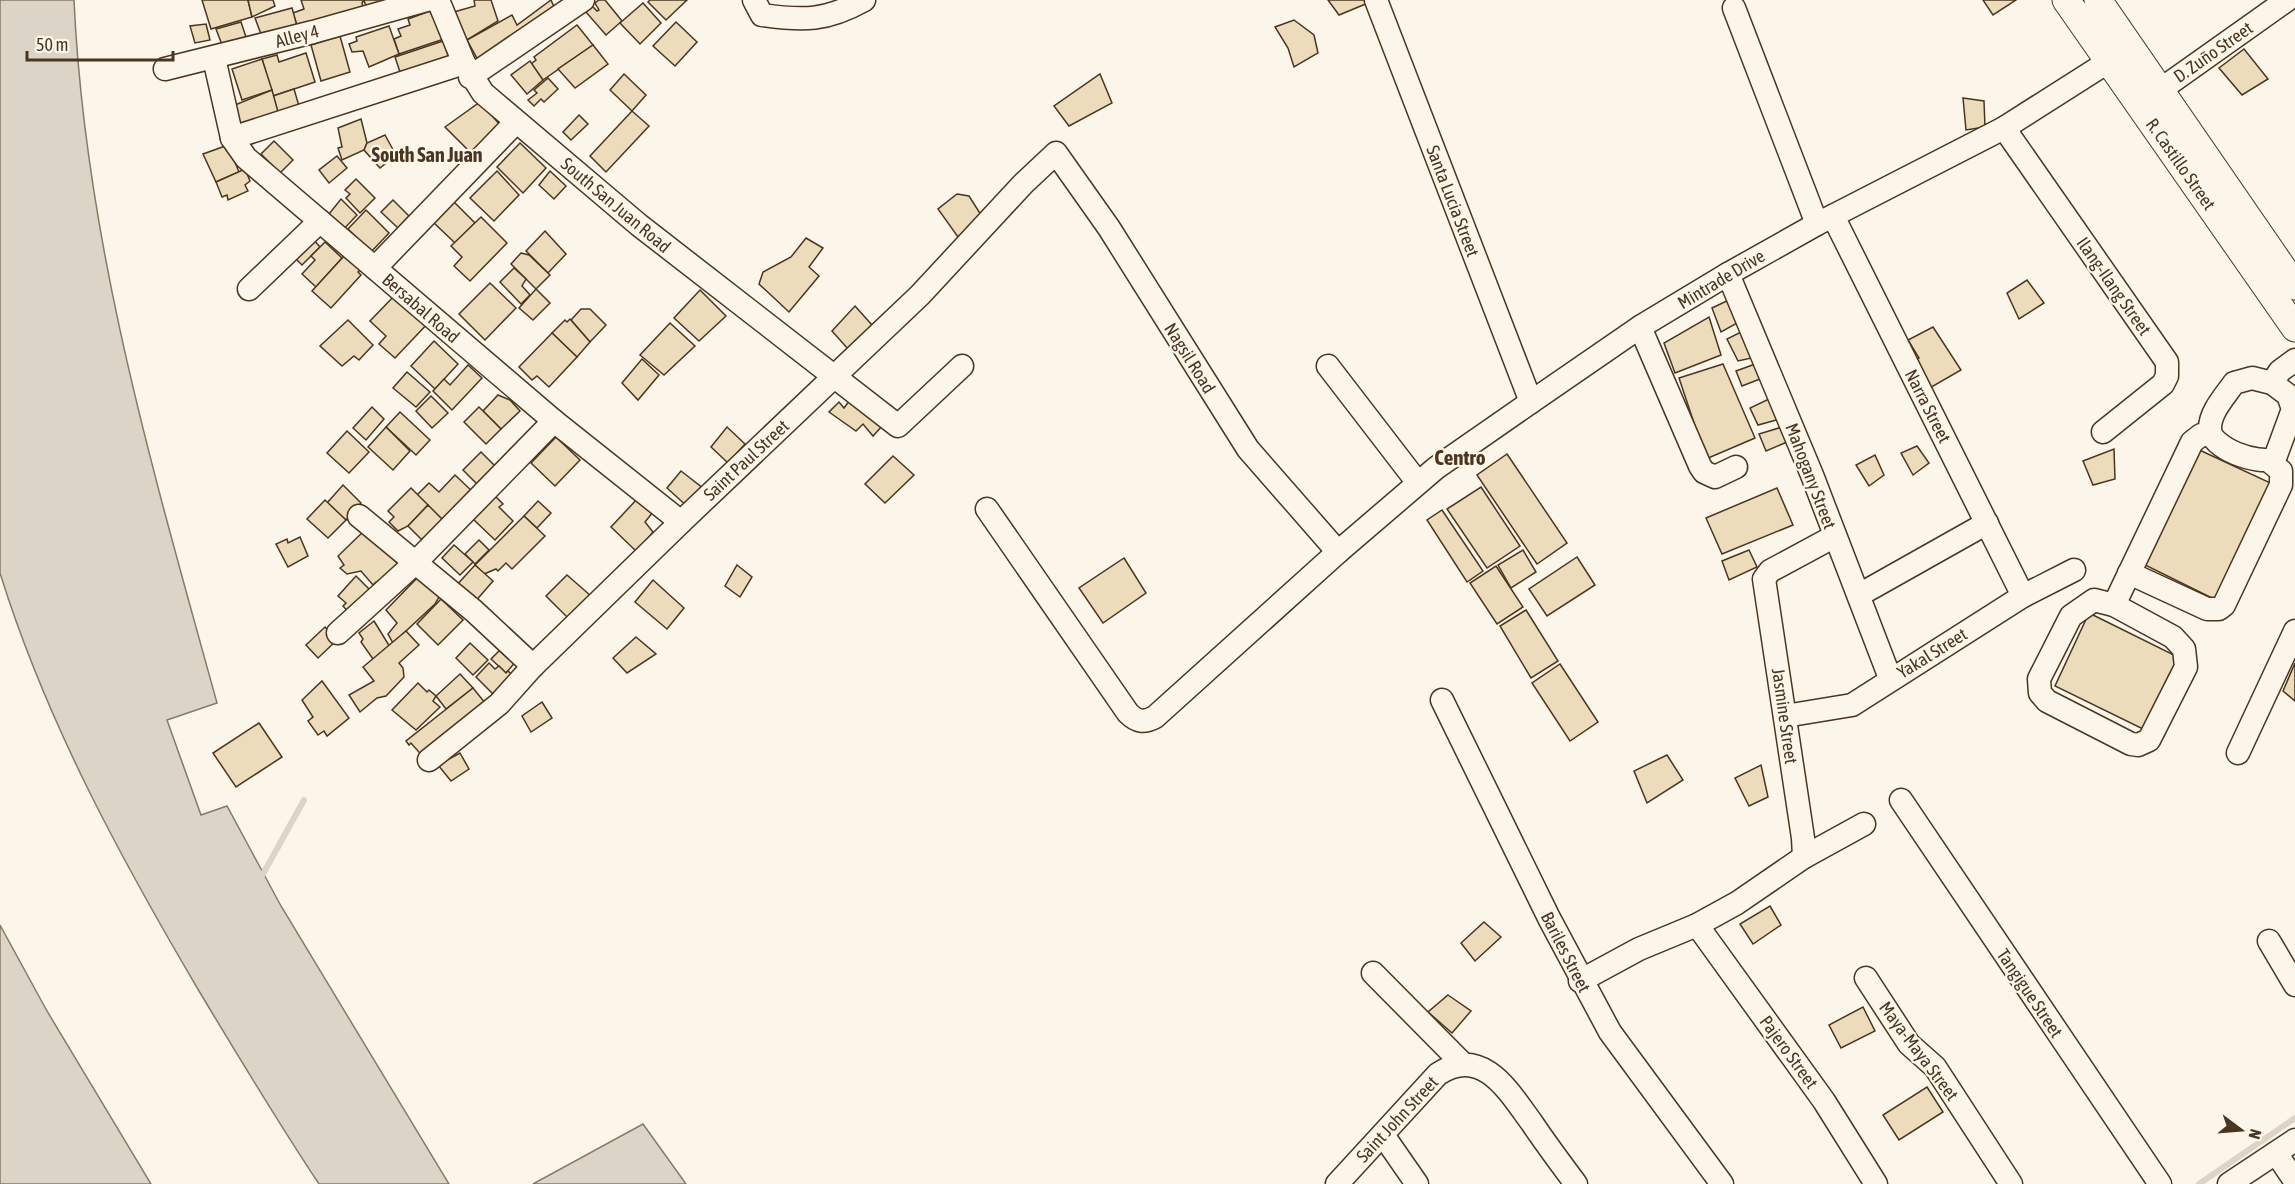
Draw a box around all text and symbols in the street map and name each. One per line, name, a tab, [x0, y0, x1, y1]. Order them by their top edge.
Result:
street label: D. Zuño Street	[2170, 17, 2256, 87]
street label: Alley 4	[273, 20, 321, 52]
scale bar	[27, 24, 172, 62]
text: 50 m	[36, 34, 68, 55]
street label: R. Castillo Street	[2142, 114, 2220, 214]
street label: Santa Lucia Street	[1422, 142, 1484, 260]
district label: South San Juan	[372, 143, 482, 166]
street label: South San Juan Road	[557, 153, 675, 257]
street label: Ilang-Ilang Street	[2072, 233, 2156, 339]
street label: Mintrade Drive	[1674, 245, 1768, 313]
street label: Bersabal Road	[378, 269, 464, 347]
street label: Nagsil Road	[1160, 319, 1220, 397]
street label: Narra Street	[1901, 366, 1955, 446]
street label: Saint Paul Street	[699, 415, 793, 505]
street label: Mahogany Street	[1781, 420, 1841, 532]
district label: Centro	[1434, 445, 1486, 469]
street label: Yakal Street	[1893, 623, 1971, 683]
street label: Jasmine Street	[1768, 667, 1802, 765]
street label: Bariles Street	[1537, 908, 1595, 996]
street label: Tangigue Street	[1993, 945, 2067, 1041]
street label: Maya-Maya Street	[1875, 997, 1963, 1105]
street label: Pajero Street	[1756, 1011, 1822, 1093]
street label: Saint John Street	[1352, 1072, 1442, 1166]
north arrow	[2211, 1100, 2271, 1160]
text: N	[2245, 1127, 2265, 1141]

